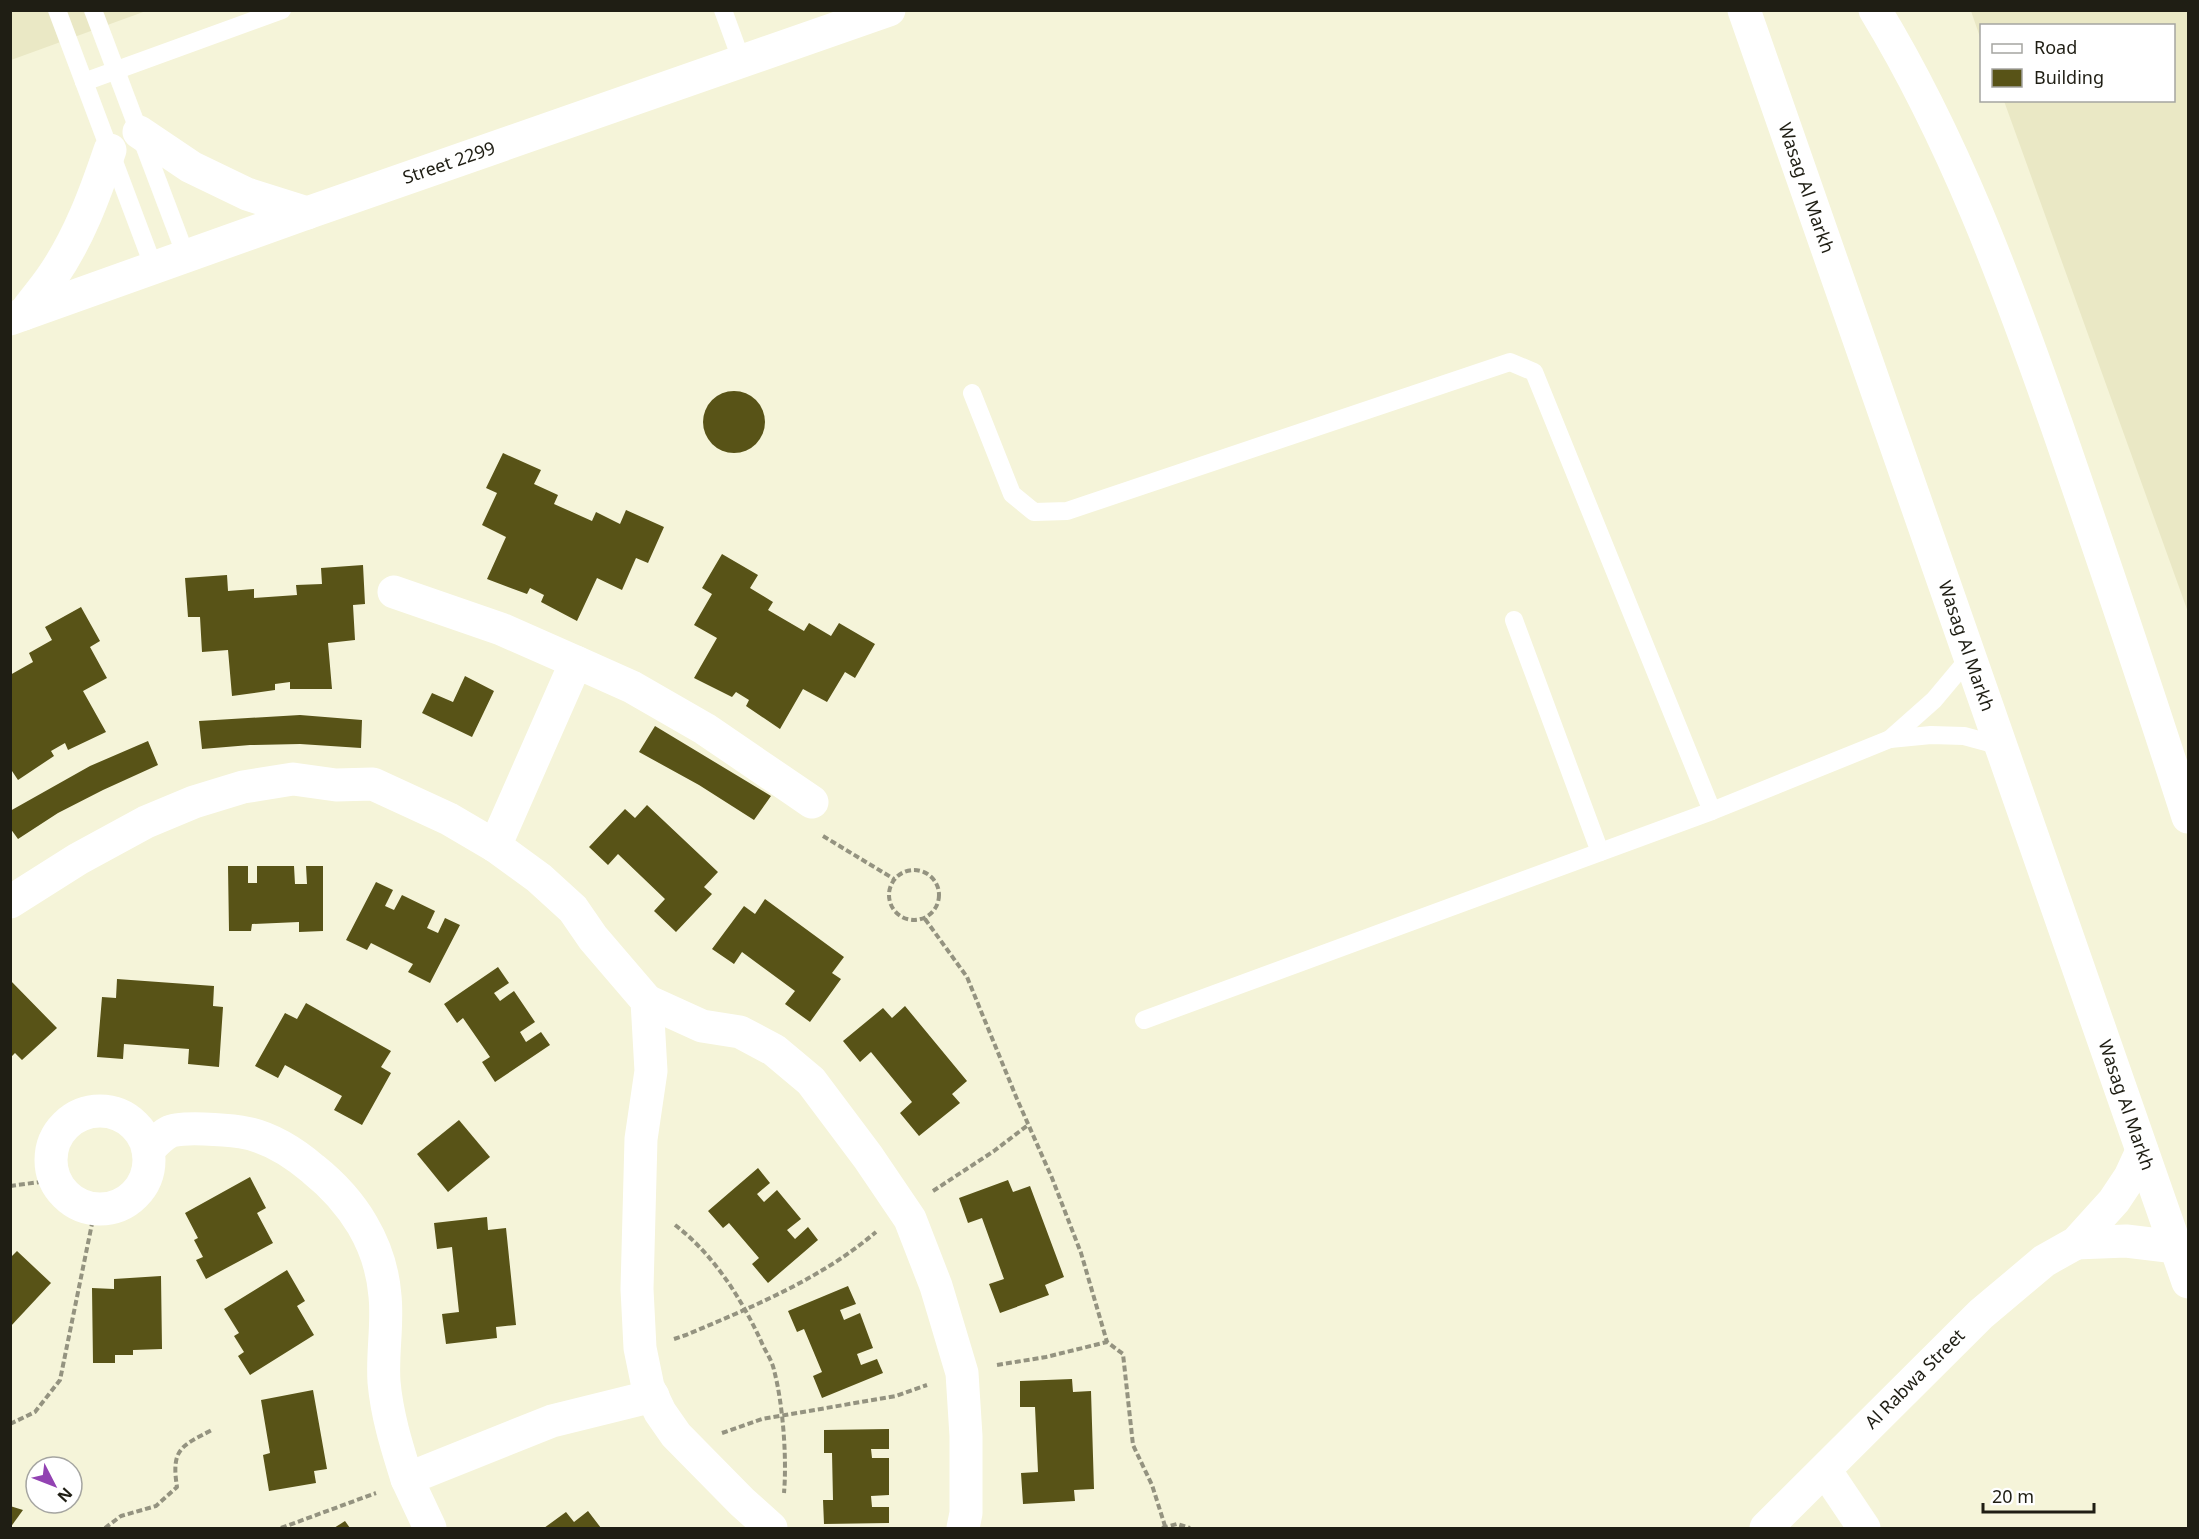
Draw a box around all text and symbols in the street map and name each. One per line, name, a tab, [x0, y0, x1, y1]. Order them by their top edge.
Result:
legend	[1980, 24, 2175, 102]
text: Road	[2034, 35, 2077, 59]
text: Building	[2034, 65, 2104, 89]
street label: Wasag Al Markh	[1773, 119, 1840, 256]
street label: Street 2299	[399, 135, 498, 189]
street label: Wasag Al Markh	[1933, 577, 2000, 714]
street label: Wasag Al Markh	[2093, 1036, 2160, 1173]
street label: Al Rabwa Street	[1859, 1323, 1970, 1433]
north arrow	[24, 1455, 84, 1515]
scale bar	[1983, 1476, 2094, 1514]
text: N	[53, 1483, 78, 1507]
text: 20 m	[1992, 1484, 2034, 1508]

